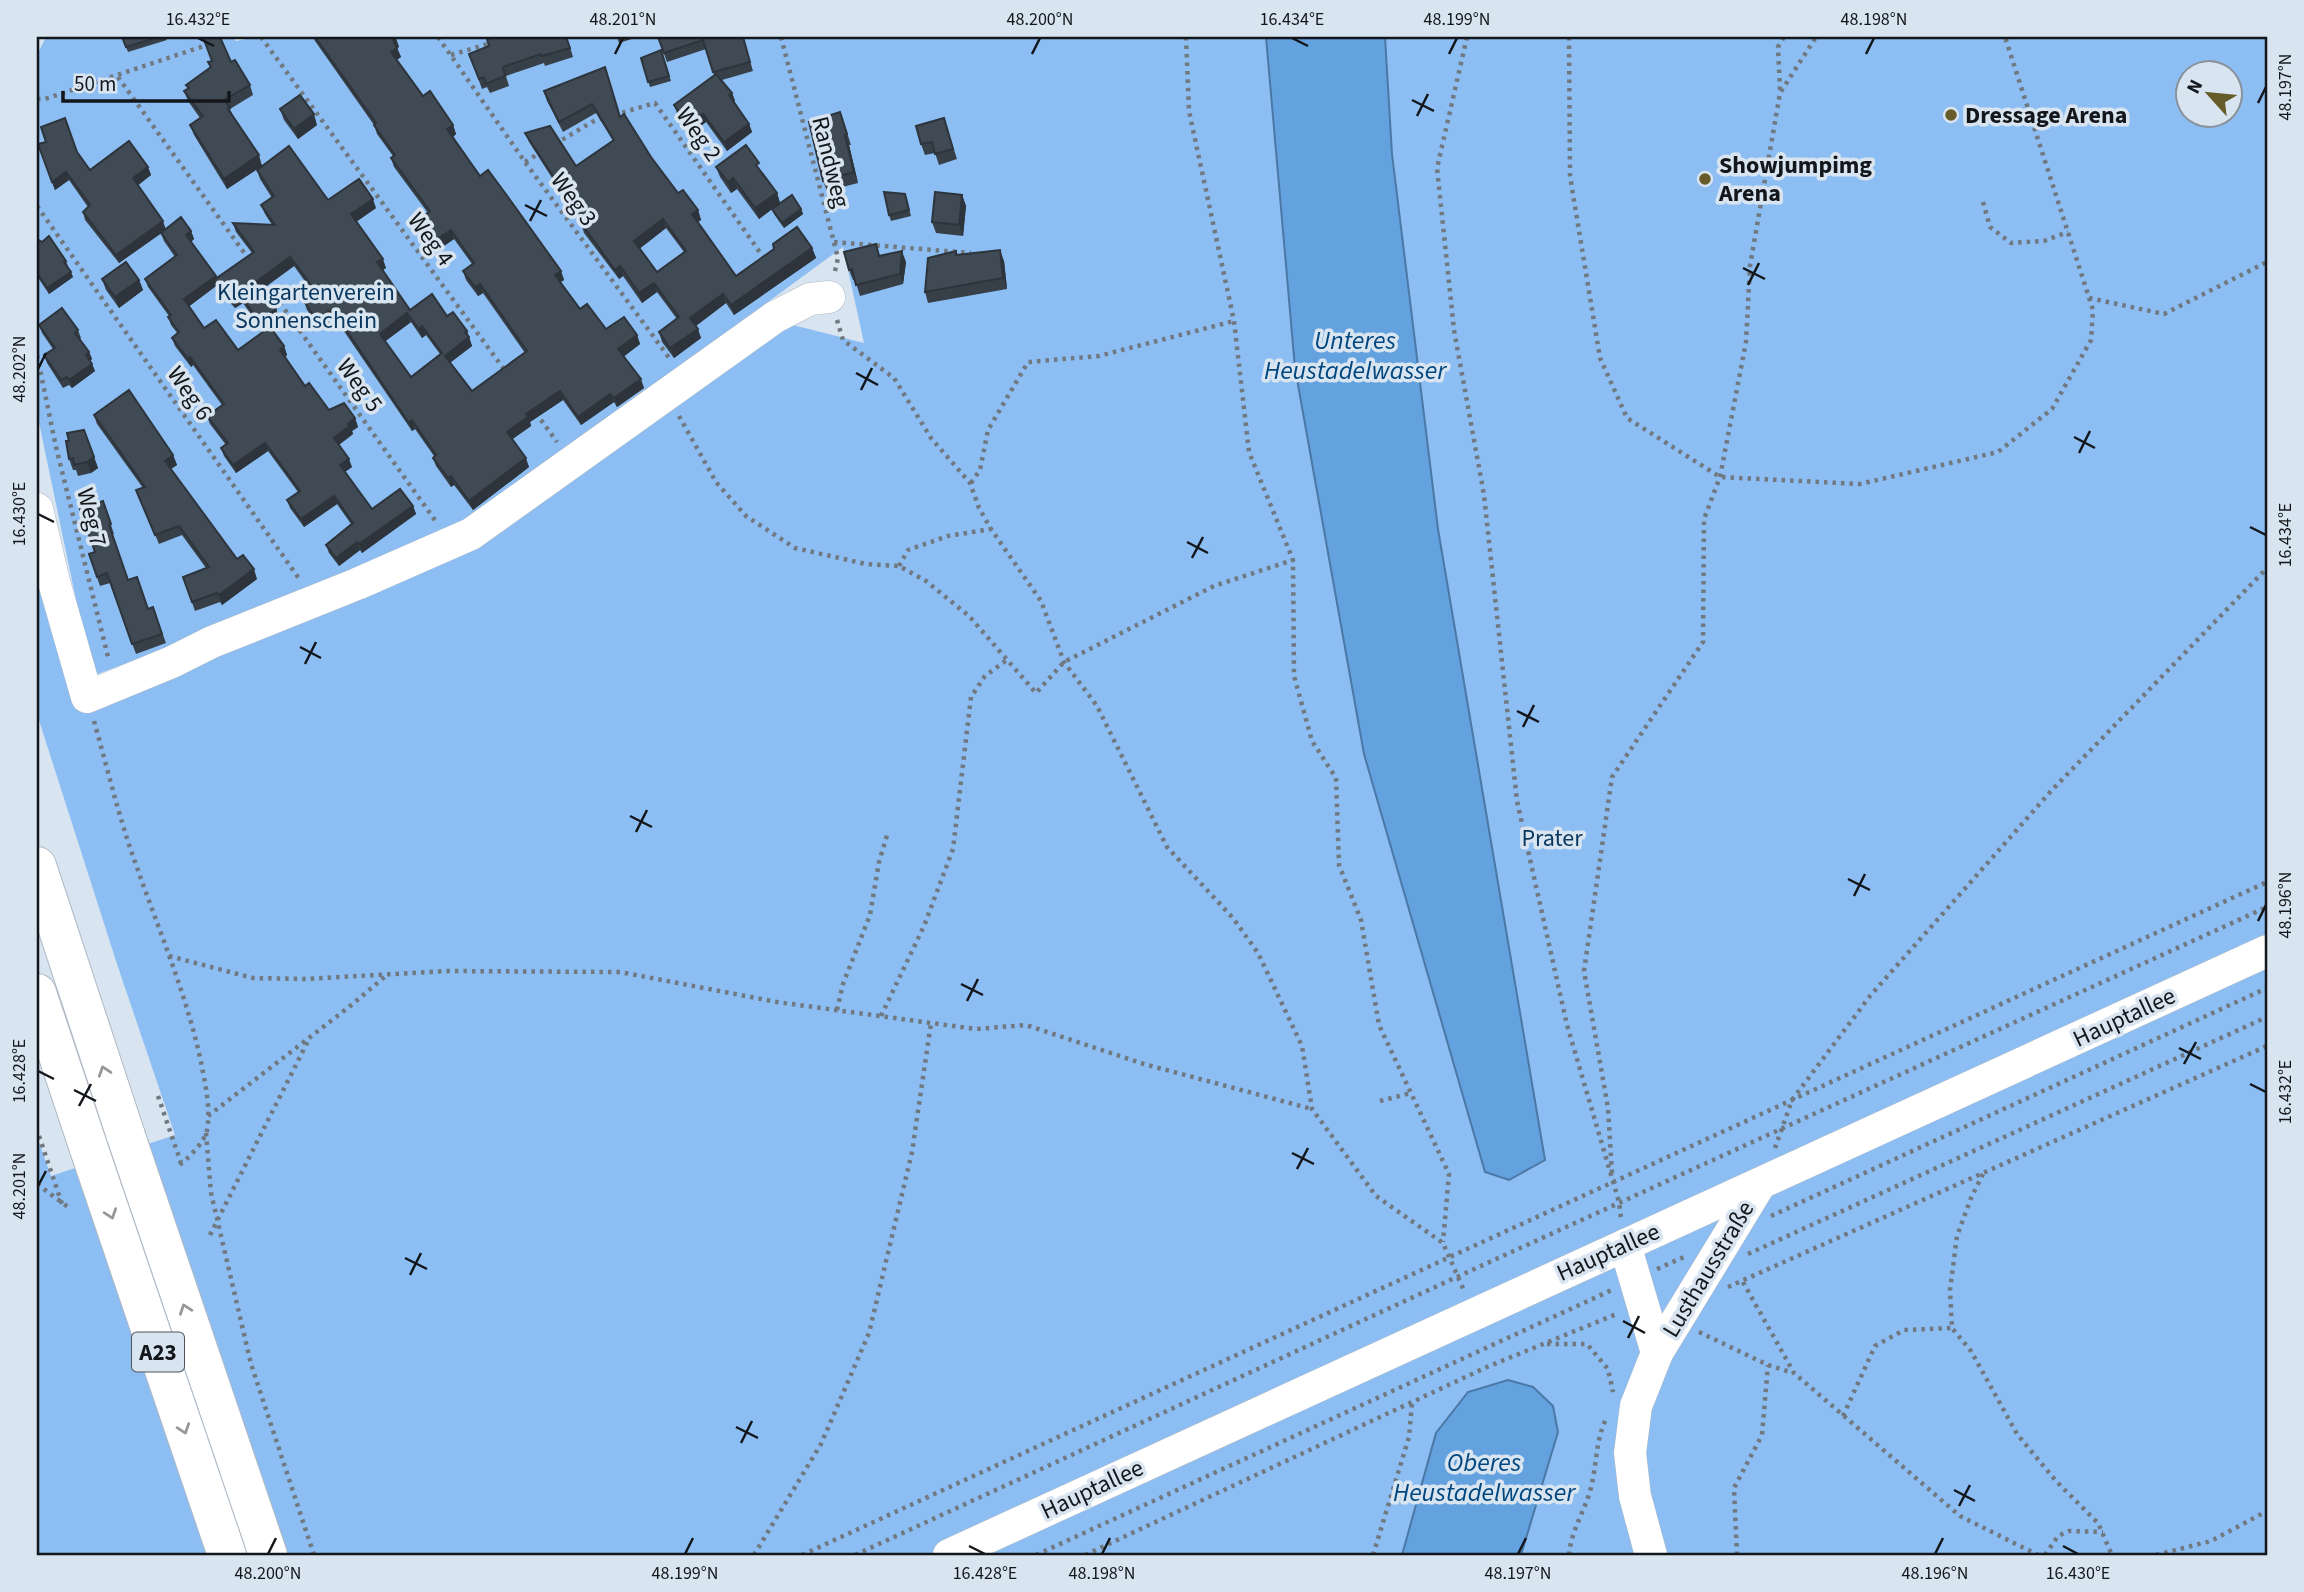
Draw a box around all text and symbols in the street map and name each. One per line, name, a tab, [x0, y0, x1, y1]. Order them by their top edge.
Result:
text: 16.432°E	[166, 7, 230, 32]
text: 48.201°N	[590, 7, 656, 32]
text: 48.200°N	[1007, 7, 1073, 32]
text: 16.434°E	[1260, 7, 1324, 32]
text: 48.199°N	[1424, 7, 1490, 32]
text: 48.198°N	[1841, 7, 1907, 32]
text: 48.197°N	[2273, 54, 2298, 120]
scale bar	[63, 60, 229, 104]
north arrow	[2174, 60, 2244, 130]
text: 50 m	[74, 69, 116, 99]
text: N	[2180, 75, 2210, 99]
place label: Dressage Arena	[1965, 98, 2127, 133]
street label: Weg 2	[667, 100, 730, 169]
marker: Dressage Arena	[1943, 107, 1959, 123]
street label: Randweg	[802, 113, 859, 211]
place label: Showjumpimg Arena	[1718, 148, 1872, 211]
street label: Weg 3	[542, 165, 605, 234]
marker: Showjumpimg Arena	[1697, 171, 1713, 187]
street label: Weg 4	[399, 205, 462, 274]
park label: Kleingartenverein Sonnenschein	[217, 275, 395, 338]
water label: Unteres Heustadelwasser	[1264, 322, 1447, 389]
text: 48.202°N	[7, 336, 32, 402]
street label: Weg 5	[328, 351, 391, 420]
street label: Weg 6	[158, 359, 221, 428]
text: 16.430°E	[7, 482, 32, 546]
street label: Weg 7	[67, 484, 116, 550]
text: 16.434°E	[2273, 503, 2298, 567]
park label: Prater	[1521, 821, 1583, 856]
text: 48.196°N	[2273, 872, 2298, 938]
street label: Hauptallee	[2067, 978, 2181, 1056]
text: 16.428°E	[7, 1039, 32, 1103]
text: 16.432°E	[2273, 1060, 2298, 1124]
one-way arrow	[98, 1066, 112, 1078]
text: 48.201°N	[7, 1153, 32, 1219]
street label: Lusthausstraße	[1654, 1194, 1763, 1344]
one-way arrow	[103, 1207, 117, 1219]
street label: Hauptallee	[1551, 1214, 1665, 1291]
one-way arrow	[179, 1304, 193, 1316]
road number: A23	[132, 1332, 184, 1372]
one-way arrow	[176, 1422, 190, 1435]
water label: Oberes Heustadelwasser	[1393, 1444, 1576, 1511]
street label: Hauptallee	[1035, 1450, 1149, 1528]
text: 48.200°N	[235, 1561, 301, 1586]
text: 48.199°N	[652, 1561, 718, 1586]
text: 16.428°E	[953, 1561, 1017, 1586]
text: 48.198°N	[1069, 1561, 1135, 1586]
text: 48.197°N	[1485, 1561, 1551, 1586]
text: 48.196°N	[1902, 1561, 1968, 1586]
text: 16.430°E	[2046, 1561, 2110, 1586]

